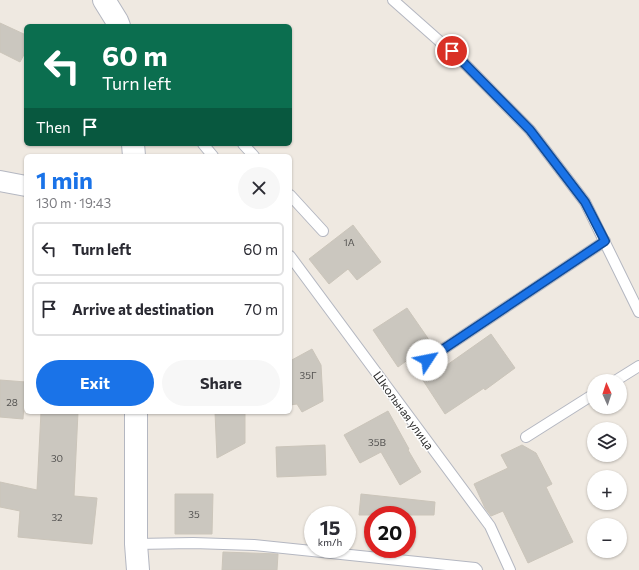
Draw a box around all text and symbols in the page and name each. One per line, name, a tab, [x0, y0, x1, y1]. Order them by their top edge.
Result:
pin	[435, 34, 469, 68]
text: 60 m	[102, 38, 168, 72]
icon: left	[36, 40, 88, 92]
icon: arrive	[441, 40, 463, 62]
text: Turn left	[102, 72, 171, 94]
icon: arrive	[79, 116, 101, 138]
text: Then	[36, 118, 71, 136]
text: 1 min	[36, 165, 93, 194]
button: close	[238, 167, 280, 209]
text: 130 m · 19:43	[36, 195, 111, 211]
house number: 1А	[343, 236, 355, 248]
icon: left	[38, 238, 60, 260]
text: Turn left	[72, 240, 131, 258]
text: 60 m	[243, 240, 278, 258]
icon: arrive	[38, 298, 60, 320]
text: Arrive at destination	[72, 300, 214, 318]
text: 70 m	[244, 300, 278, 318]
position arrow	[406, 339, 448, 381]
button: Exit	[36, 360, 154, 406]
button: Share	[162, 360, 280, 406]
street label: Школьная улица	[371, 368, 437, 452]
house number: 35Г	[299, 369, 317, 381]
north arrow	[587, 374, 627, 414]
map controls	[587, 374, 627, 558]
house number: 28	[6, 396, 18, 408]
button: layers	[587, 422, 627, 462]
house number: 35В	[368, 436, 386, 448]
house number: 30	[51, 452, 63, 464]
button: +	[587, 470, 627, 510]
speed limit sign: 20	[364, 506, 416, 558]
house number: 35	[188, 508, 200, 520]
house number: 32	[51, 511, 63, 523]
text: 15	[320, 515, 340, 539]
button: −	[587, 518, 627, 558]
text: km/h	[318, 536, 342, 548]

